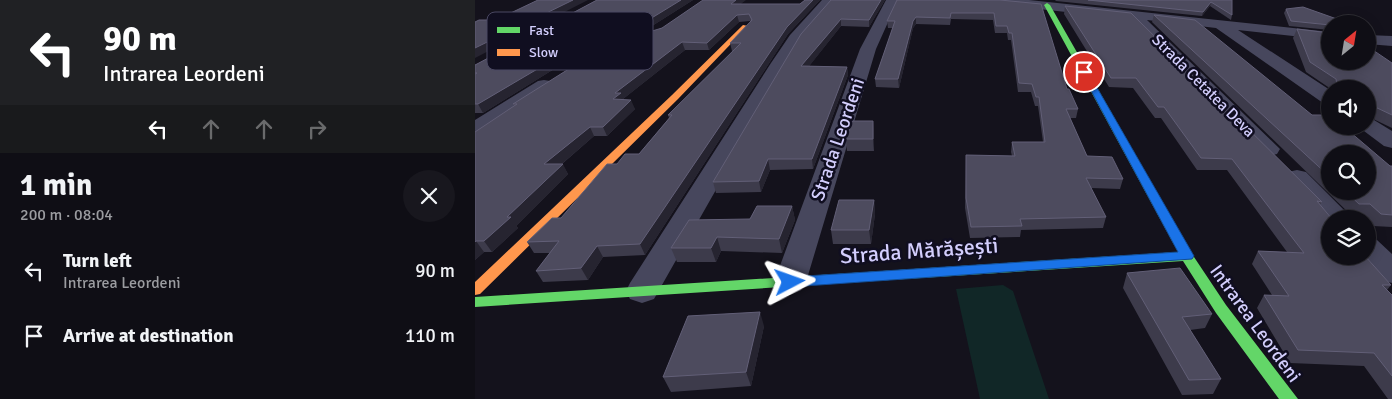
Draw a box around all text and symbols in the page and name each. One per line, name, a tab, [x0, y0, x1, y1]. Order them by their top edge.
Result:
legend	[487, 12, 653, 70]
north arrow	[1321, 15, 1376, 70]
map controls	[1321, 15, 1376, 265]
text: 90 m	[103, 17, 177, 60]
icon: left	[20, 20, 85, 85]
text: Fast	[529, 22, 554, 39]
street label: Strada Cetatea Deva	[1147, 30, 1259, 142]
text: Slow	[529, 44, 558, 61]
pin	[1063, 51, 1105, 93]
icon: arrive	[1070, 58, 1098, 86]
text: Intrarea Leordeni	[103, 60, 265, 87]
street label: Strada Leordeni	[806, 75, 870, 204]
button: sound	[1321, 80, 1376, 135]
icon: left	[144, 115, 172, 143]
icon: ahead	[197, 115, 225, 143]
icon: ahead	[250, 115, 278, 143]
icon: right	[303, 115, 331, 143]
button: search	[1321, 145, 1376, 200]
text: 1 min	[20, 167, 92, 204]
button: close	[403, 170, 455, 222]
text: 200 m · 08:04	[20, 205, 113, 225]
button: layers	[1321, 210, 1376, 265]
street label: Strada Mărășești	[839, 231, 999, 270]
text: Turn left	[63, 249, 132, 273]
position arrow	[763, 255, 815, 307]
icon: left	[20, 257, 48, 285]
text: 90 m	[415, 259, 455, 283]
street label: Intrarea Leordeni	[1204, 260, 1306, 387]
text: Intrarea Leordeni	[63, 273, 181, 293]
icon: arrive	[20, 322, 48, 350]
text: Arrive at destination	[63, 324, 234, 348]
text: 110 m	[405, 324, 455, 348]

